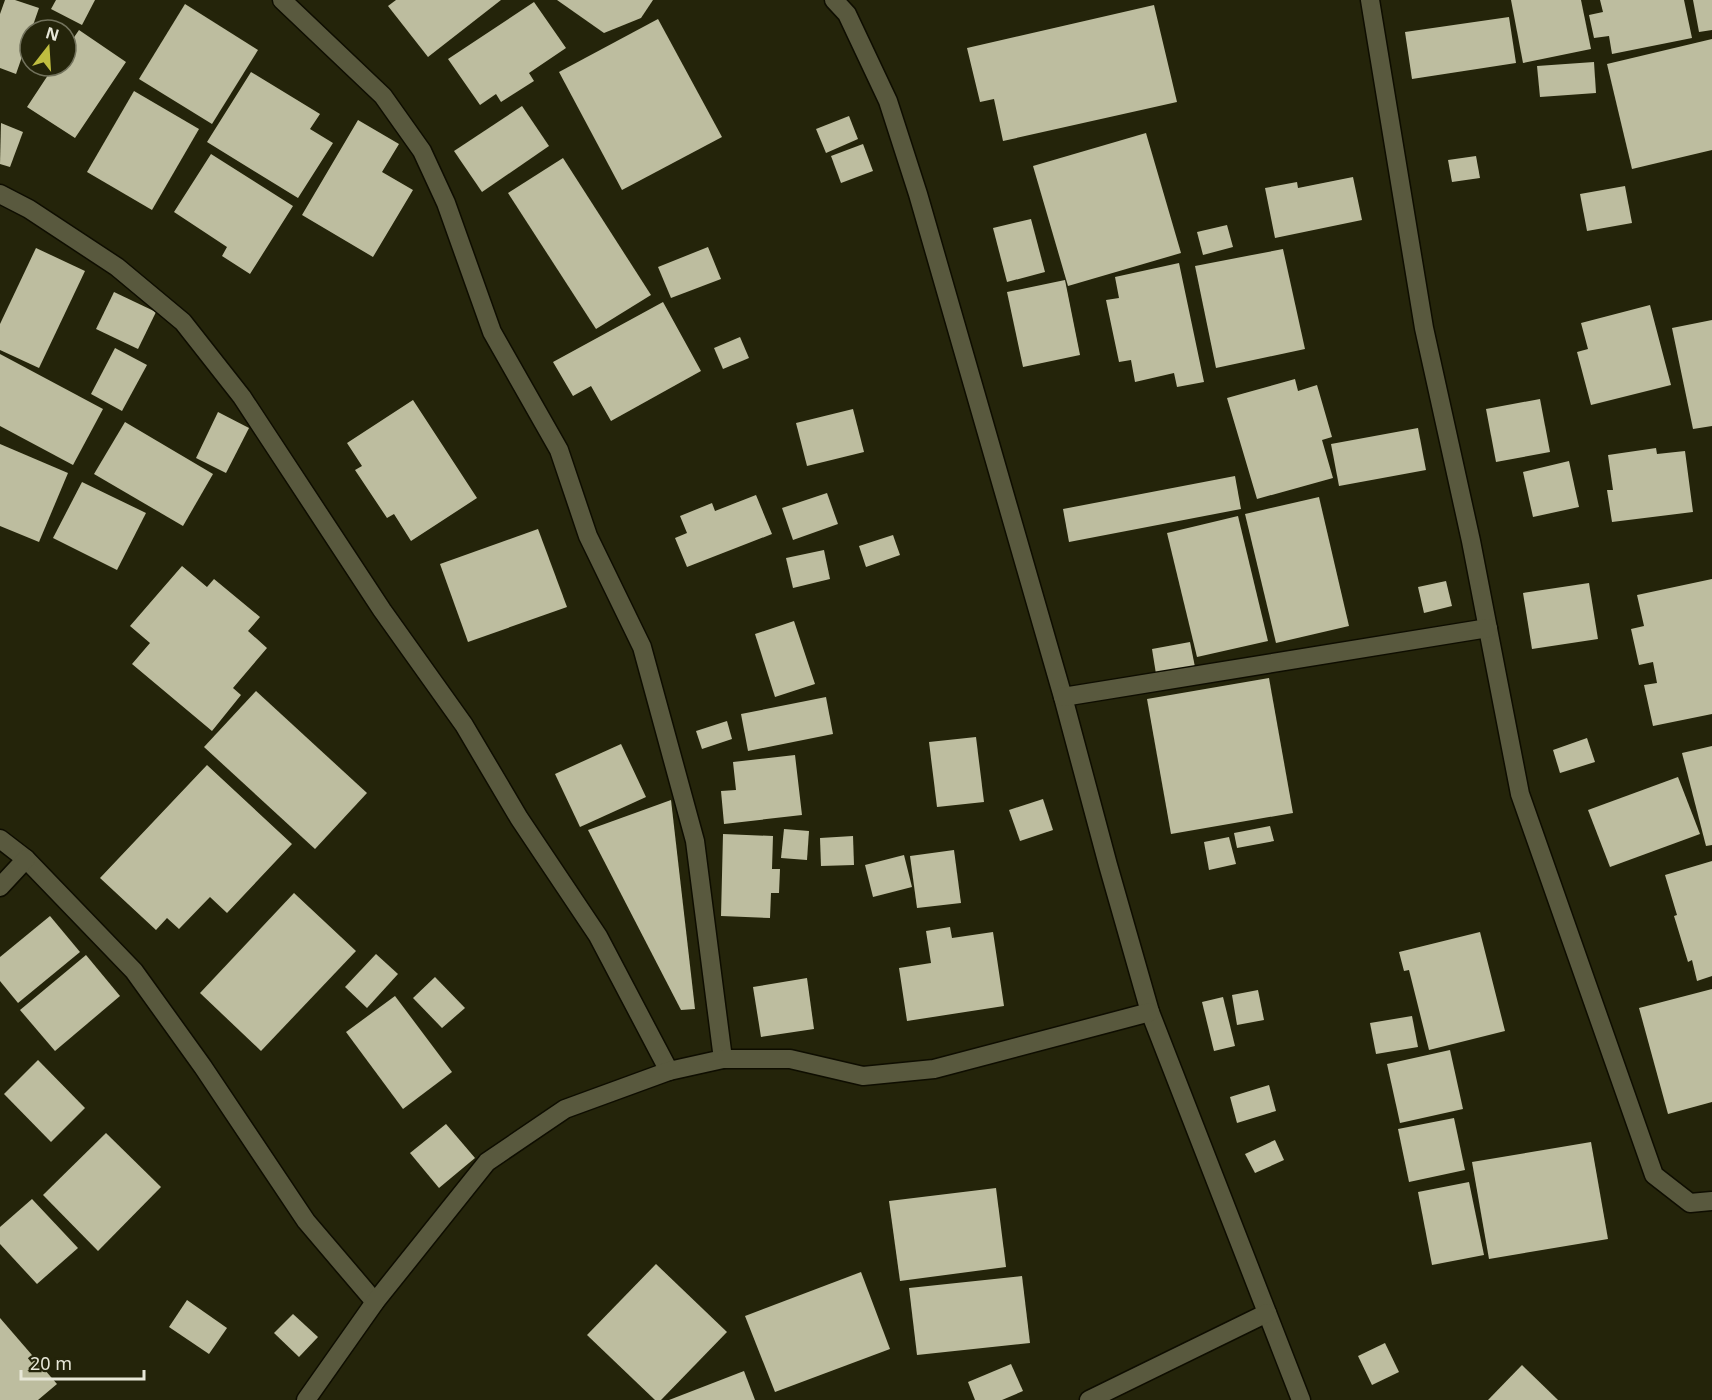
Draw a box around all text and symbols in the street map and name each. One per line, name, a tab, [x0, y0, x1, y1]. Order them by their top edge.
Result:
north arrow	[18, 18, 78, 78]
text: N	[43, 21, 62, 46]
scale bar	[21, 1343, 144, 1381]
text: 20 m	[30, 1351, 72, 1375]

